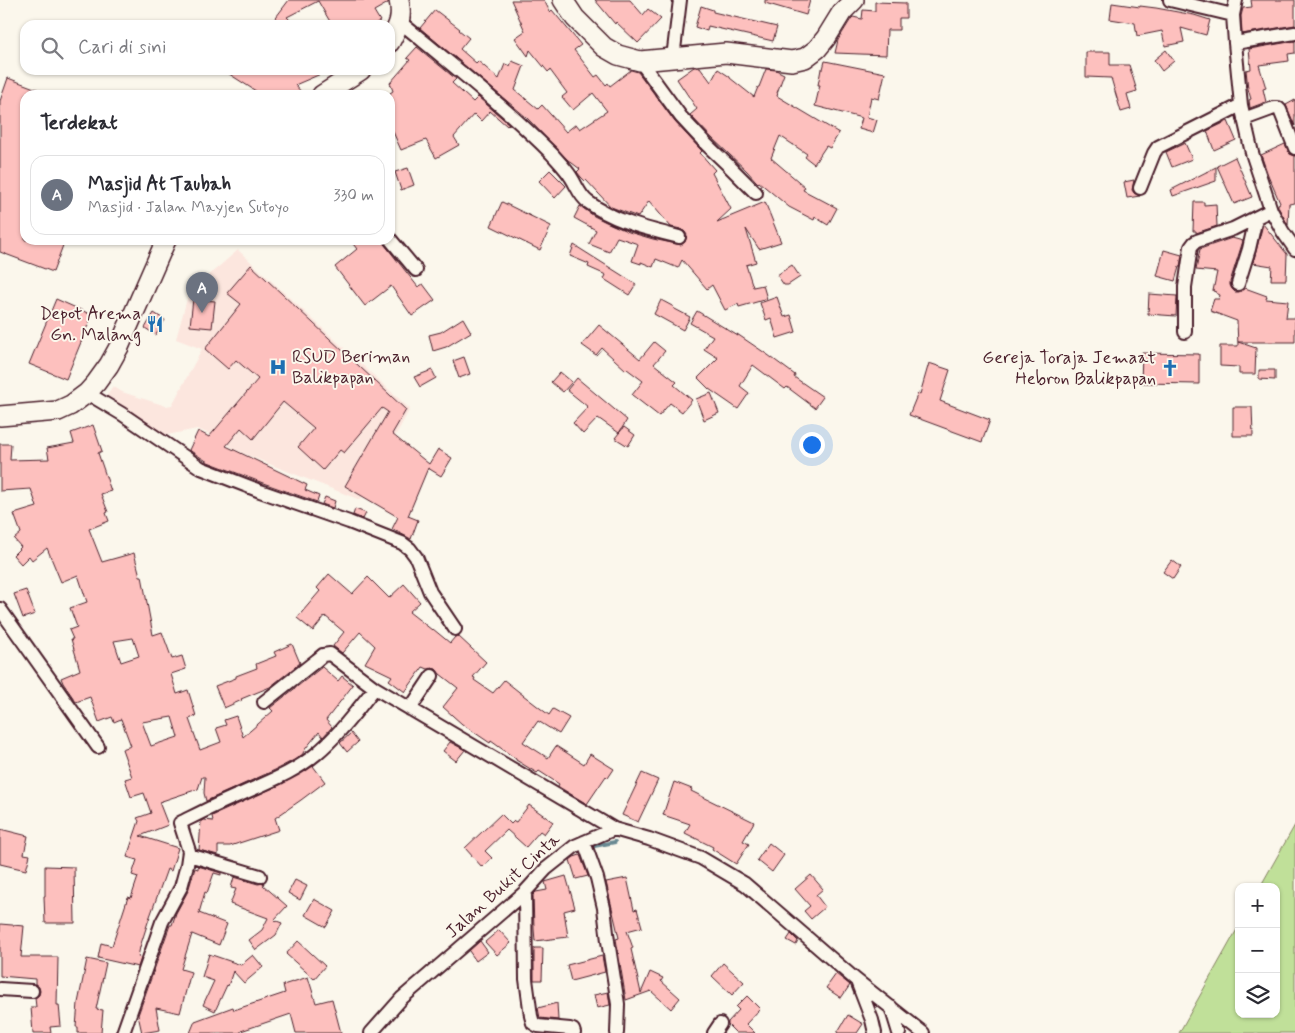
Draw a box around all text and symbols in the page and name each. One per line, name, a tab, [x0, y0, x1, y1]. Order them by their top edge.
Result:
search box	[20, 20, 395, 75]
icon: search	[38, 34, 66, 62]
text: Cari di sini	[78, 35, 166, 60]
text: Terdekat	[40, 109, 118, 137]
text: Masjid At Taubah	[88, 172, 231, 197]
text: A	[52, 185, 62, 206]
text: 330 m	[333, 185, 374, 206]
text: Masjid · Jalan Mayjen Sutoyo	[88, 197, 289, 218]
pin: A	[186, 272, 218, 313]
place label: Depot Arema Gn. Malang	[40, 302, 141, 347]
restaurant icon: Depot Arema Gn. Malang	[145, 314, 165, 334]
place label: RSUD Beriman Balikpapan	[292, 345, 410, 390]
place label: Gereja Toraja Jemaat Hebron Balikpapan	[982, 346, 1156, 391]
hospital icon: RSUD Beriman Balikpapan	[268, 357, 288, 377]
church icon: Gereja Toraja Jemaat Hebron Balikpapan	[1160, 358, 1180, 378]
your location	[799, 432, 825, 458]
street label: Jalan Bukit Cinta	[441, 828, 566, 944]
map controls	[1235, 883, 1280, 1018]
button: +	[1235, 883, 1280, 928]
button: −	[1235, 928, 1280, 973]
button: layers	[1235, 973, 1280, 1018]

